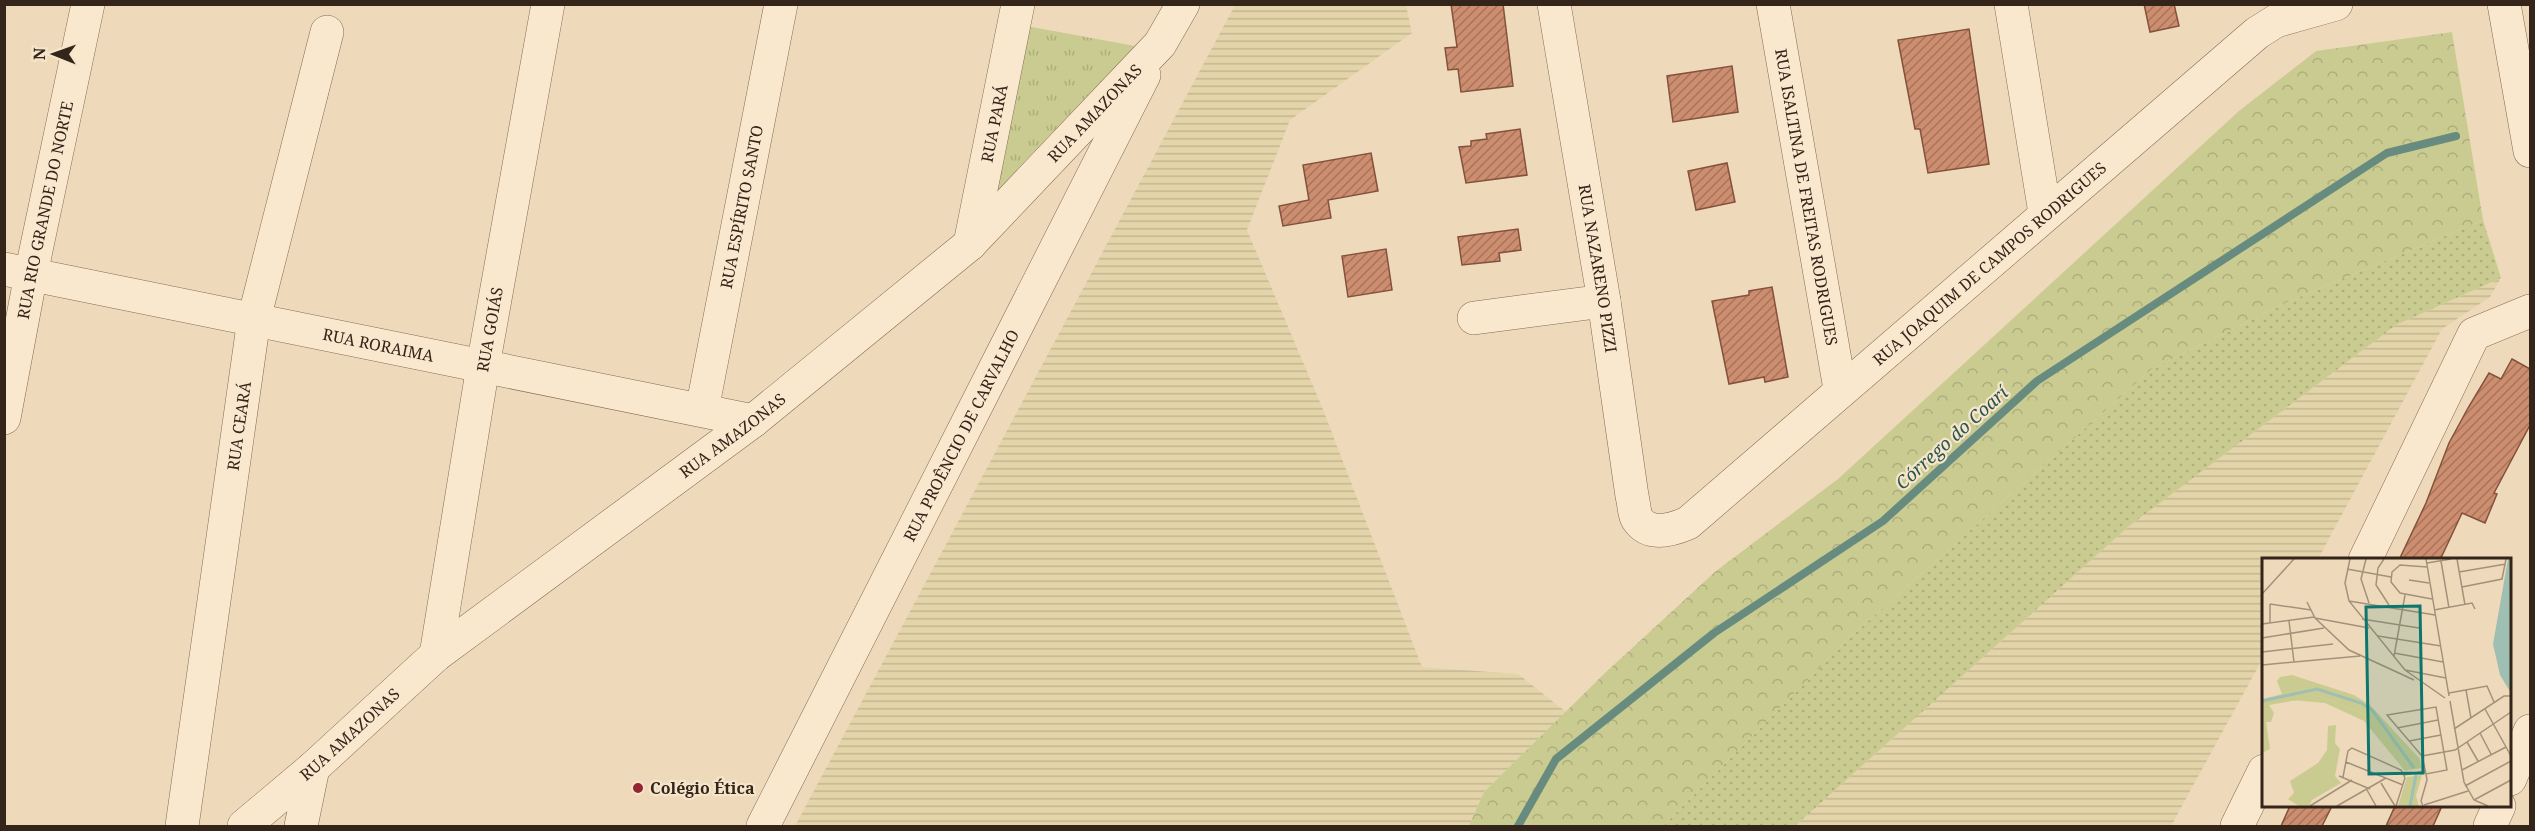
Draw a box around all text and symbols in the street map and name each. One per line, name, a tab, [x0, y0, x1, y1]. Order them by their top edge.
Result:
north arrow	[24, 24, 84, 84]
text: N	[28, 47, 50, 60]
street label: RUA ISALTINA DE FREITAS RODRIGUES	[1770, 47, 1843, 347]
street label: RUA AMAZONAS	[1042, 59, 1147, 167]
street label: RUA PARÁ	[976, 82, 1013, 164]
street label: RUA RIO GRANDE DO NORTE	[12, 99, 78, 321]
street label: RUA ESPÍRITO SANTO	[715, 123, 768, 291]
street label: RUA JOAQUIM DE CAMPOS RODRIGUES	[1868, 157, 2111, 370]
street label: RUA NAZARENO PIZZI	[1574, 182, 1622, 354]
street label: RUA GOIÁS	[471, 285, 508, 374]
street label: RUA RORAIMA	[321, 323, 437, 367]
street label: RUA PROÊNCIO DE CARVALHO	[898, 326, 1024, 545]
street label: RUA CEARÁ	[222, 379, 256, 472]
water label: Córrego do Coarí	[1890, 379, 2014, 494]
street label: RUA AMAZONAS	[675, 388, 790, 483]
inset map	[2262, 558, 2511, 807]
street label: RUA AMAZONAS	[295, 683, 404, 786]
place label: Colégio Ética	[650, 777, 755, 799]
marker: Colégio Ética	[631, 781, 645, 795]

